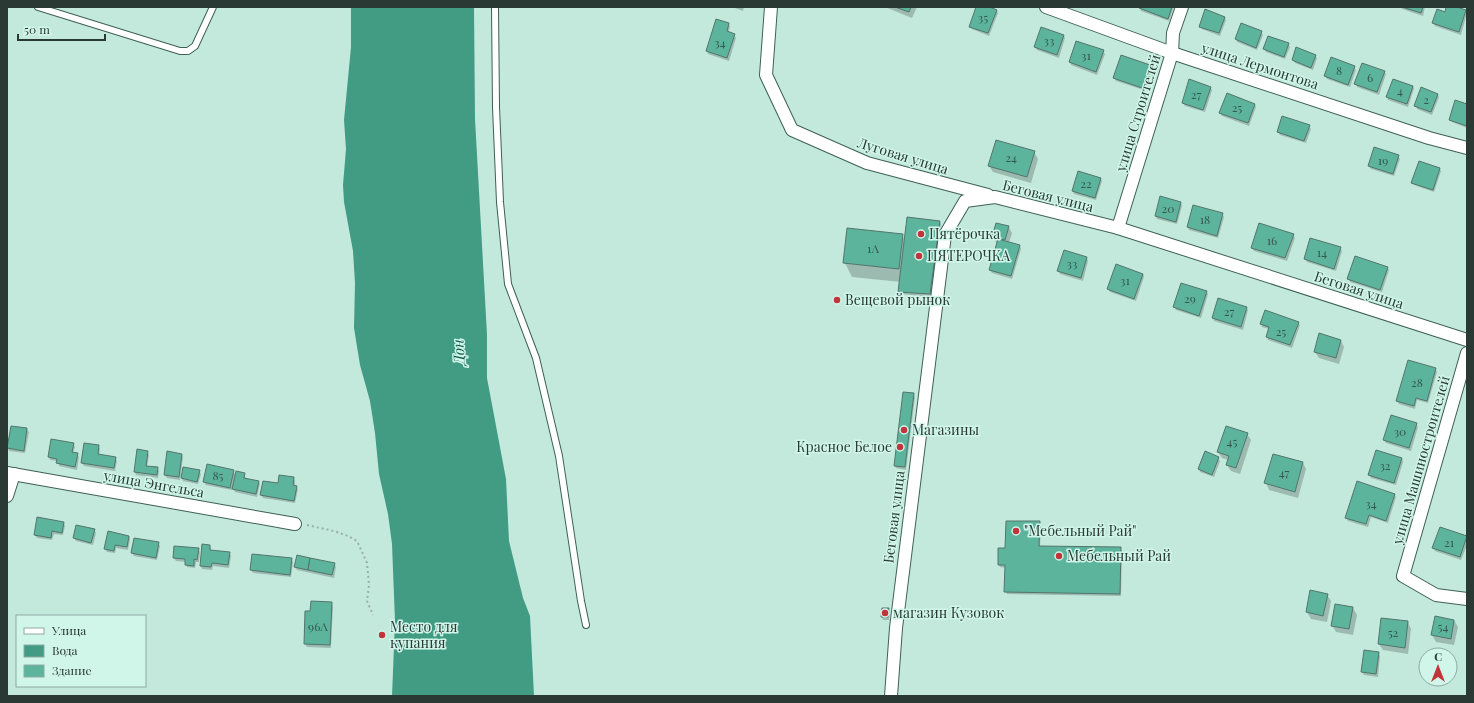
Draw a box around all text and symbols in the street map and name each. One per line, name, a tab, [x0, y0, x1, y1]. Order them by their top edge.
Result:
house number: 35	[978, 9, 988, 25]
scale bar	[18, 16, 105, 42]
text: 50 m	[24, 21, 50, 37]
house number: 33	[1044, 32, 1054, 48]
house number: 34	[714, 34, 726, 50]
street label: улица Лермонтова	[1198, 37, 1321, 93]
house number: 31	[1081, 47, 1091, 63]
street label: улица Строителей	[1110, 52, 1164, 175]
house number: 8	[1336, 62, 1342, 78]
house number: 6	[1367, 69, 1373, 85]
house number: 4	[1397, 82, 1403, 98]
house number: 27	[1191, 86, 1201, 102]
house number: 2	[1423, 91, 1429, 107]
house number: 25	[1232, 99, 1242, 115]
street label: Луговая улица	[854, 132, 951, 178]
house number: 24	[1005, 149, 1017, 165]
house number: 19	[1378, 152, 1388, 168]
street label: Беговая улица	[1001, 175, 1096, 216]
house number: 22	[1080, 175, 1092, 191]
house number: 20	[1162, 200, 1174, 216]
house number: 18	[1200, 211, 1210, 227]
place label: Пятёрочка	[929, 224, 1000, 243]
marker: Пятёрочка	[916, 229, 926, 239]
house number: 16	[1267, 232, 1277, 248]
house number: 1А	[867, 240, 879, 256]
house number: 14	[1317, 244, 1327, 260]
place label: ПЯТЕРОЧКА	[927, 246, 1010, 265]
marker: ПЯТЕРОЧКА	[914, 251, 924, 261]
house number: 33	[1067, 255, 1077, 271]
street label: Беговая улица	[1312, 266, 1406, 313]
house number: 31	[1120, 272, 1130, 288]
place label: Вещевой рынок	[845, 290, 950, 309]
house number: 29	[1184, 290, 1196, 306]
marker: Вещевой рынок	[832, 295, 842, 305]
house number: 27	[1224, 303, 1234, 319]
house number: 25	[1276, 323, 1286, 339]
water label: Дон	[447, 339, 469, 368]
street label: улица Машиностроителей	[1387, 373, 1454, 547]
house number: 28	[1411, 374, 1423, 390]
place label: Магазины	[912, 420, 979, 439]
house number: 30	[1394, 423, 1406, 439]
marker: Магазины	[899, 425, 909, 435]
house number: 45	[1227, 433, 1237, 449]
place label: Красное Белое	[796, 437, 892, 456]
marker: Красное Белое	[895, 442, 905, 452]
house number: 32	[1379, 457, 1391, 473]
house number: 47	[1279, 464, 1289, 480]
street label: улица Энгельса	[101, 465, 206, 502]
house number: 85	[212, 467, 224, 483]
street label: Беговая улица	[878, 470, 909, 564]
house number: 34	[1365, 495, 1377, 511]
place label: "Мебельный Рай"	[1024, 521, 1136, 540]
marker: "Мебельный Рай"	[1011, 526, 1021, 536]
house number: 21	[1444, 534, 1455, 550]
place label: Мебельный Рай	[1067, 546, 1171, 565]
marker: Мебельный Рай	[1054, 551, 1064, 561]
place label: магазин Кузовок	[893, 603, 1004, 622]
marker: магазин Кузовок	[880, 608, 890, 618]
legend	[16, 615, 146, 687]
place label: Место для купания	[390, 617, 458, 652]
house number: 96А	[308, 618, 328, 634]
house number: 54	[1438, 618, 1449, 634]
text: Улица	[51, 622, 86, 638]
house number: 52	[1388, 624, 1399, 640]
marker: Место для купания	[377, 630, 387, 640]
text: Вода	[52, 642, 78, 658]
north arrow	[1418, 647, 1458, 687]
text: С	[1434, 649, 1442, 664]
text: Здание	[52, 662, 92, 678]

